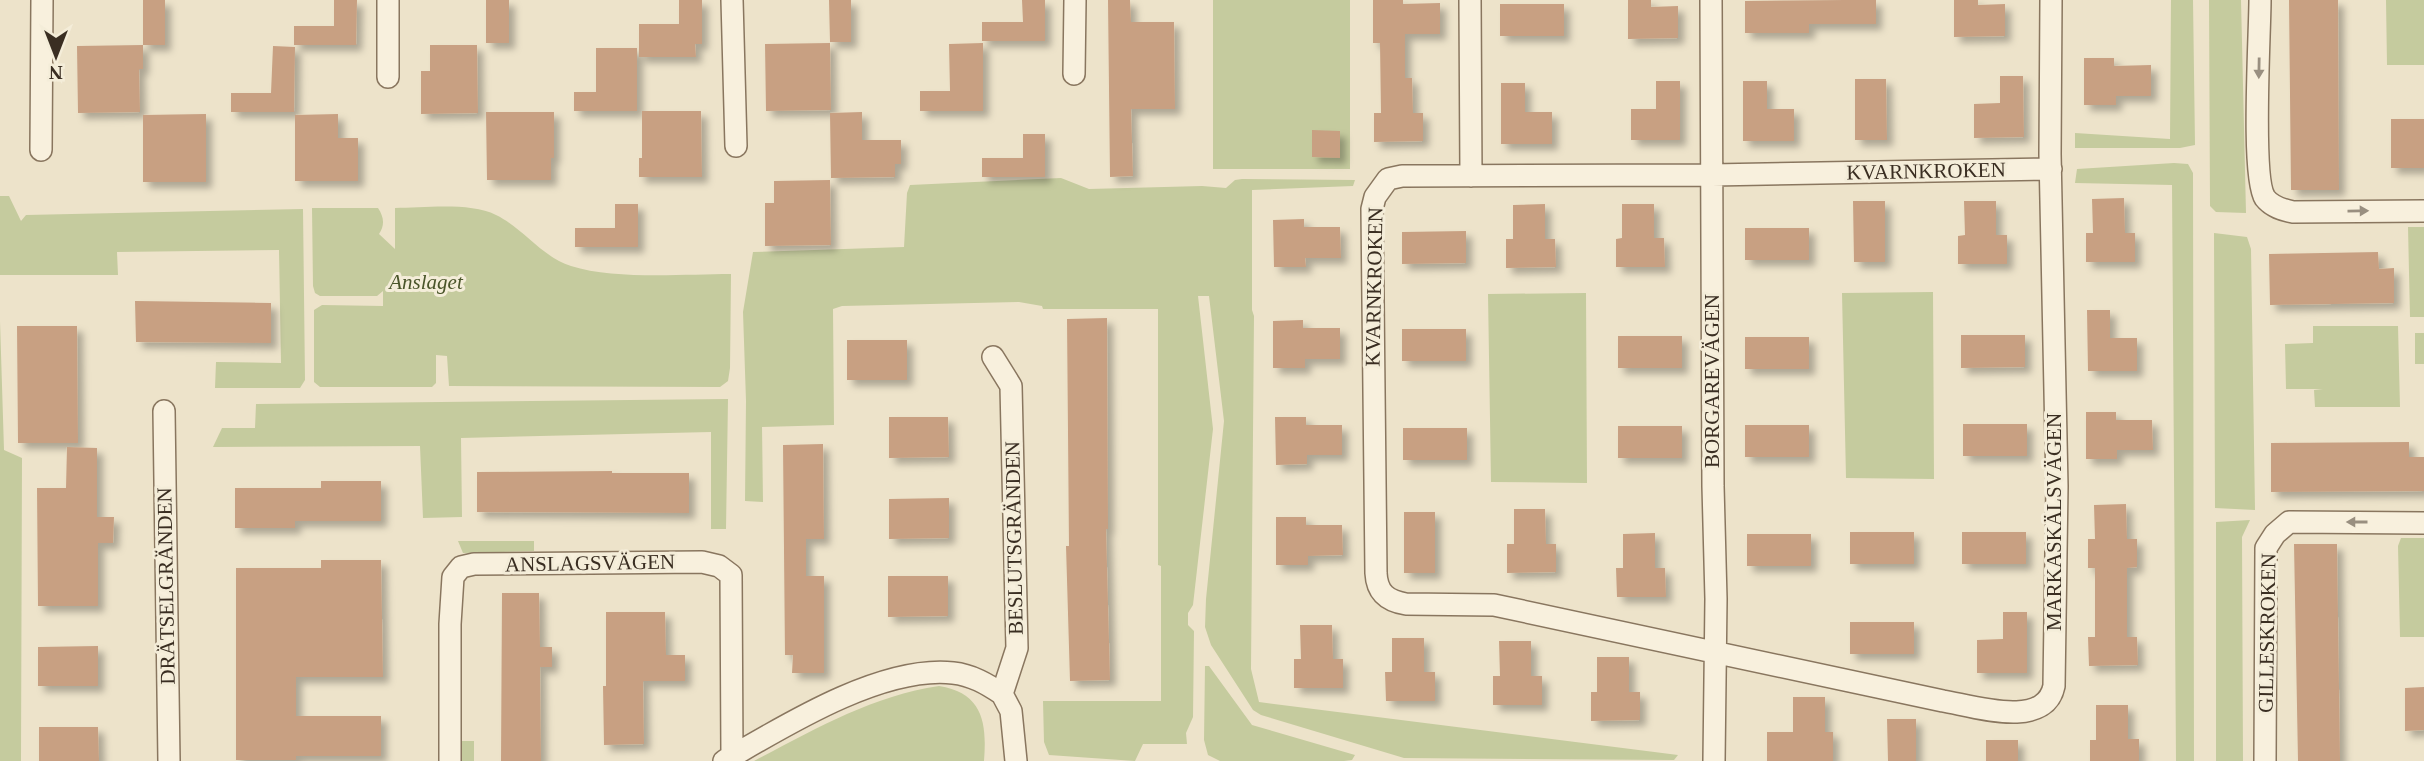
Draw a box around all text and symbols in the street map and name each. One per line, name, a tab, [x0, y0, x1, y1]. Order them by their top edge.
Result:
north arrow	[21, 21, 91, 91]
one-way arrow	[2253, 57, 2265, 79]
text: N	[49, 62, 63, 83]
street label: KVARNKROKEN	[1846, 158, 2006, 184]
one-way arrow	[2347, 206, 2369, 217]
street label: KVARNKROKEN	[1361, 207, 1387, 367]
park label: Anslaget	[387, 270, 464, 294]
street label: BORGAREVÄGEN	[1700, 294, 1724, 468]
street label: MARKASKÄLSVÄGEN	[2042, 413, 2066, 631]
street label: BESLUTSGRÄNDEN	[1000, 441, 1028, 635]
street label: DRÄTSELGRÄNDEN	[152, 487, 180, 685]
one-way arrow	[2345, 516, 2367, 528]
street label: ANSLAGSVÄGEN	[505, 550, 675, 576]
street label: GILLESKROKEN	[2254, 553, 2280, 713]

